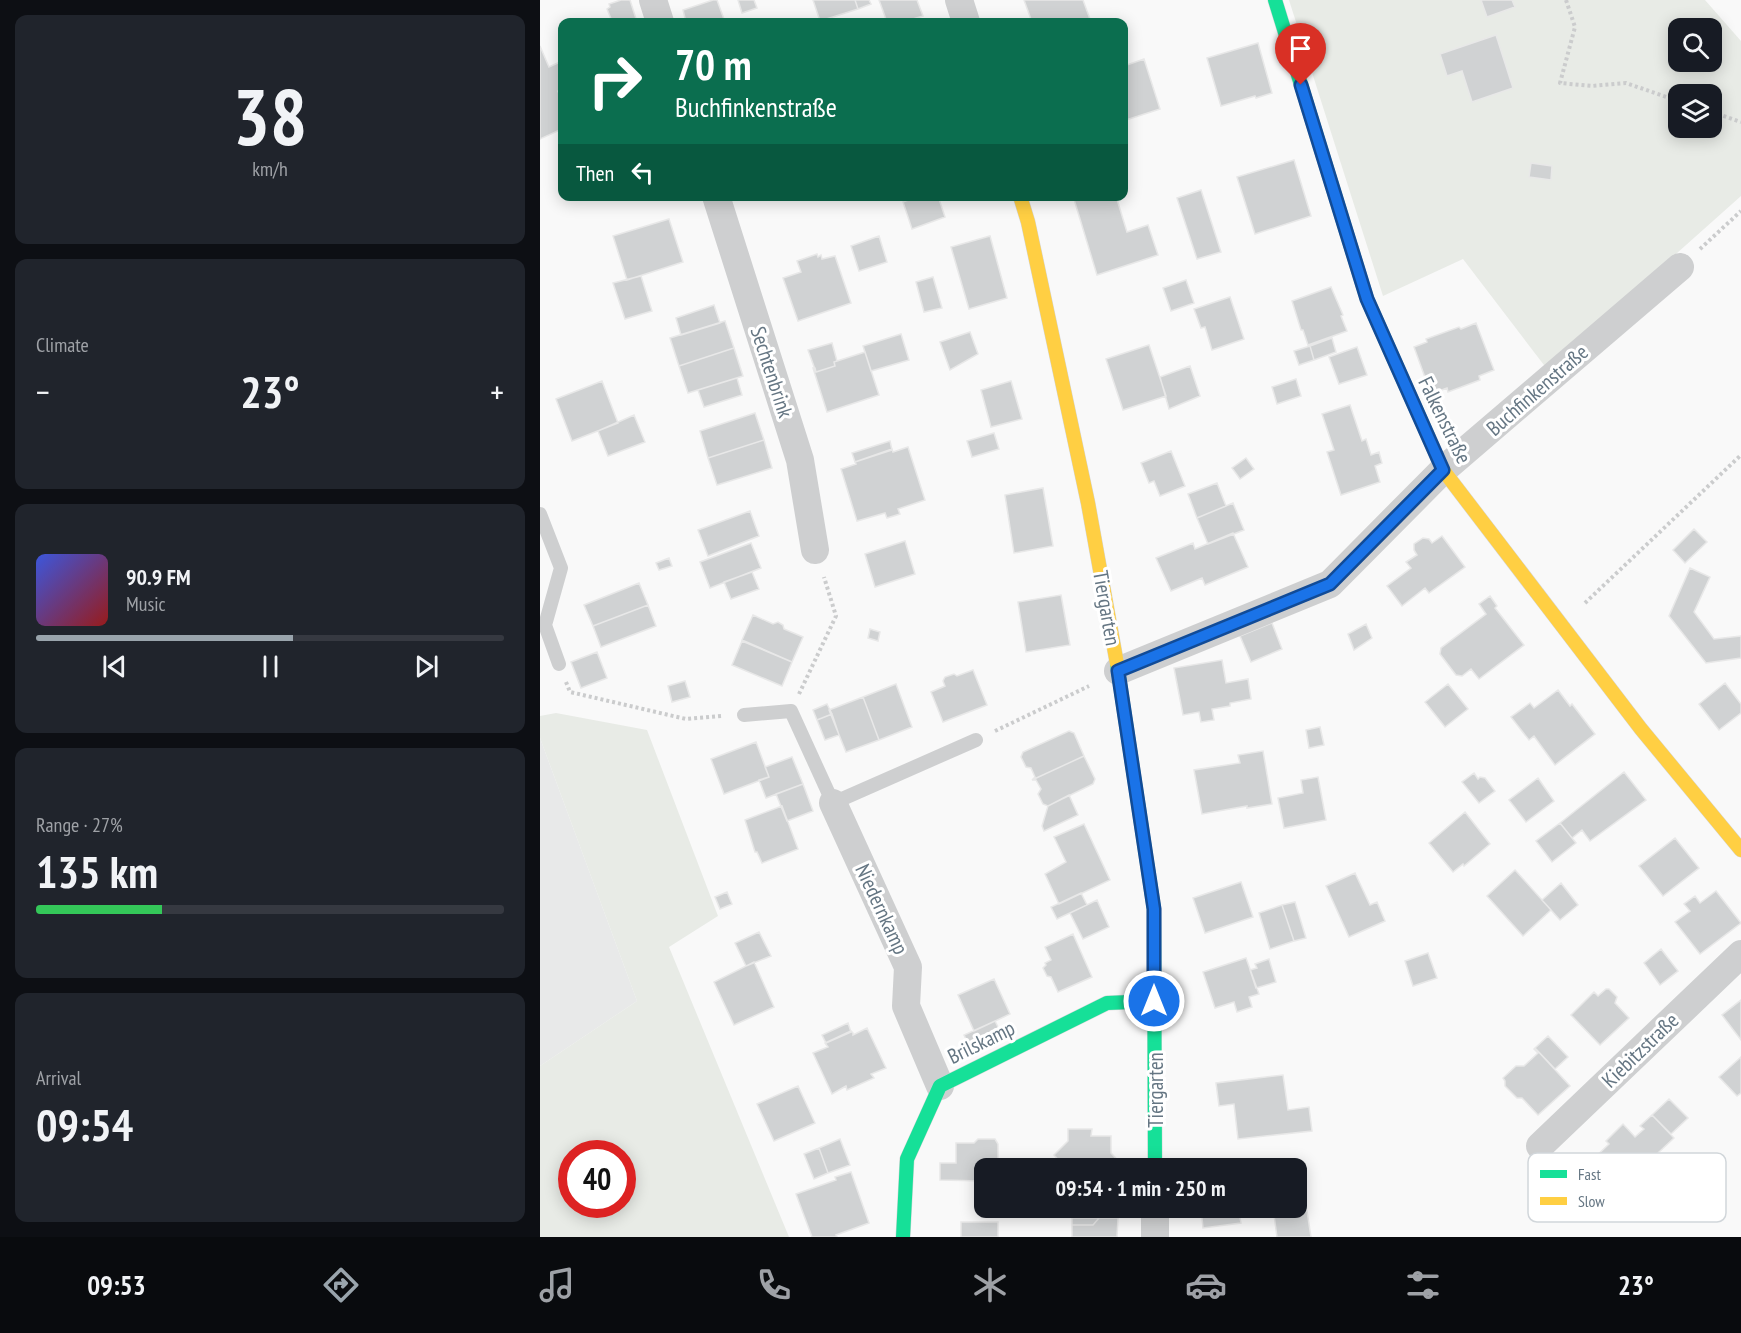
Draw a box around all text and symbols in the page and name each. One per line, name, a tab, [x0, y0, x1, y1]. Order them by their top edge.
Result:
map controls	[1668, 18, 1722, 138]
button: search	[1668, 18, 1722, 72]
pin	[1275, 23, 1326, 85]
icon: arrive	[1284, 32, 1317, 65]
text: 70 m	[675, 37, 752, 92]
icon: right	[576, 42, 654, 120]
text: 38	[233, 66, 307, 167]
button: layers	[1668, 84, 1722, 138]
text: Buchfinkenstraße	[675, 90, 837, 124]
text: km/h	[252, 156, 288, 182]
icon: left	[626, 156, 659, 189]
text: Then	[576, 159, 614, 187]
street label: Sechtenbrink	[745, 323, 799, 421]
text: Climate	[36, 332, 89, 358]
street label: Buchfinkenstraße	[1481, 339, 1593, 441]
text: 23°	[240, 362, 300, 420]
text: −	[36, 370, 50, 413]
text: +	[490, 370, 504, 413]
street label: Falkenstraße	[1412, 372, 1478, 468]
text: 90.9 FM	[126, 563, 191, 591]
street label: Tiergarten	[1087, 568, 1127, 648]
text: Music	[126, 591, 166, 617]
icon: previous	[98, 650, 131, 683]
icon: pause	[254, 650, 287, 683]
icon: next	[410, 650, 443, 683]
text: Range · 27%	[36, 812, 123, 838]
text: 135 km	[36, 842, 158, 900]
street label: Niedernkamp	[849, 860, 915, 958]
position arrow	[1122, 969, 1186, 1033]
street label: Kiebitzstraße	[1596, 1007, 1684, 1093]
street label: Brilskamp	[943, 1014, 1019, 1070]
street label: Tiergarten	[1142, 1052, 1169, 1128]
text: Arrival	[36, 1065, 81, 1091]
text: 09:54	[36, 1095, 133, 1153]
speed limit sign: 40	[558, 1140, 636, 1218]
legend	[1528, 1153, 1726, 1222]
text: Fast	[1578, 1164, 1601, 1184]
text: 09:54 · 1 min · 250 m	[1055, 1174, 1226, 1202]
text: Slow	[1578, 1191, 1605, 1211]
icon: directions	[320, 1264, 362, 1306]
icon: music	[536, 1264, 578, 1306]
icon: phone	[753, 1264, 795, 1306]
icon: climate	[969, 1264, 1011, 1306]
icon: car	[1185, 1264, 1227, 1306]
icon: filters	[1402, 1264, 1444, 1306]
text: 09:53	[87, 1268, 146, 1302]
text: 23°	[1618, 1268, 1654, 1302]

